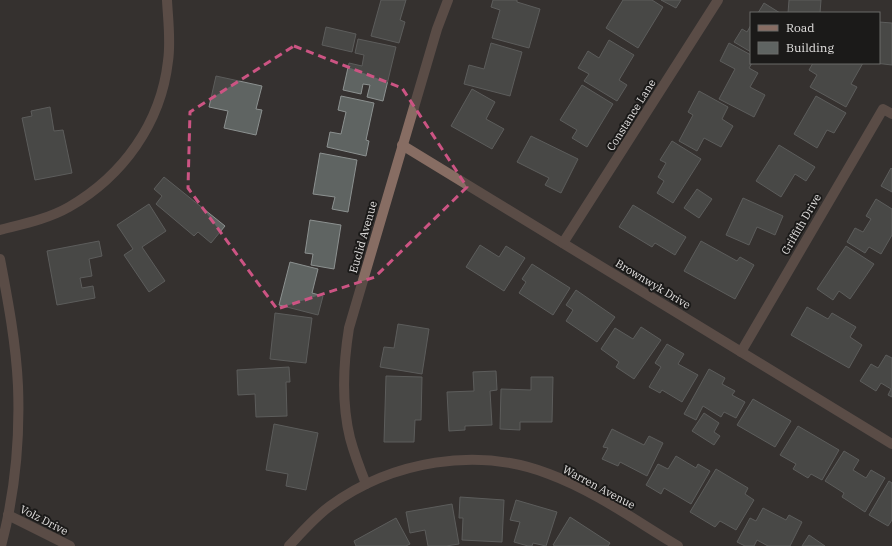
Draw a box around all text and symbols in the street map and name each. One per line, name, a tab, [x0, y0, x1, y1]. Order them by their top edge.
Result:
legend	[750, 12, 880, 64]
text: Road	[786, 20, 815, 35]
text: Building	[786, 40, 834, 55]
street label: Constance Lane	[603, 76, 659, 153]
street label: Griffith Drive	[778, 191, 824, 257]
street label: Euclid Avenue	[346, 199, 380, 275]
street label: Brownwyk Drive	[613, 256, 693, 312]
street label: Warren Avenue	[560, 462, 638, 512]
street label: Volz Drive	[18, 502, 70, 538]

